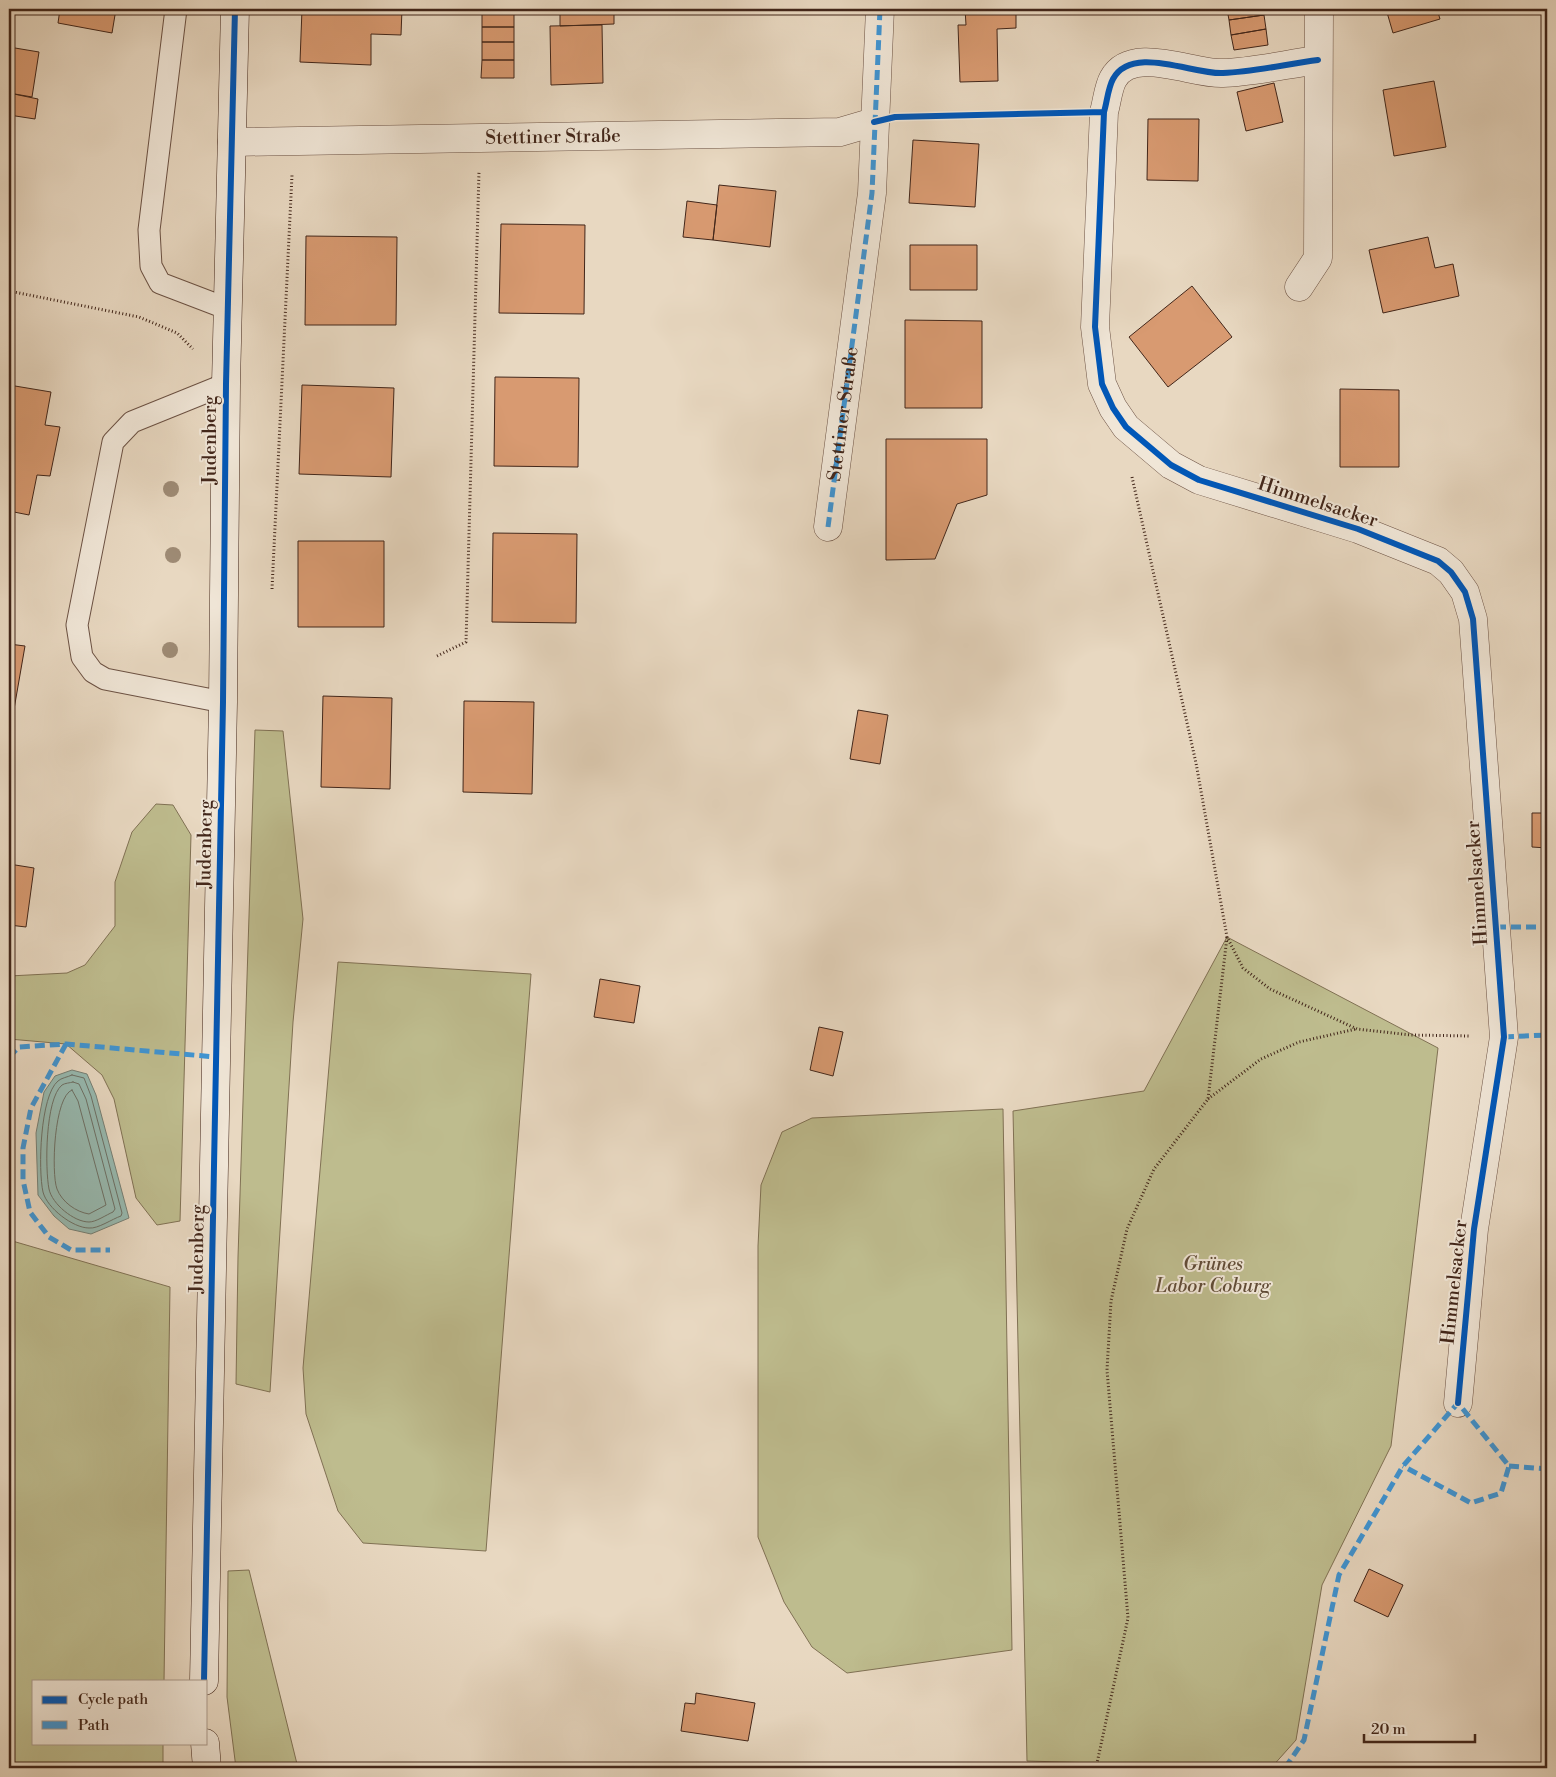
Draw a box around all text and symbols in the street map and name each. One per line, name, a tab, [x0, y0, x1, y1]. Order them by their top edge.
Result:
street label: Stettiner Straße	[485, 124, 621, 150]
street label: Stettiner Straße	[822, 345, 864, 483]
street label: Judenberg	[198, 395, 222, 486]
street label: Himmelsacker	[1255, 471, 1381, 533]
street label: Judenberg	[192, 799, 218, 890]
street label: Himmelsacker	[1461, 820, 1493, 946]
street label: Judenberg	[184, 1204, 210, 1295]
street label: Himmelsacker	[1436, 1219, 1472, 1345]
park label: Grünes Labor Coburg	[1155, 1252, 1272, 1298]
legend	[32, 1680, 208, 1744]
text: Cycle path	[78, 1690, 148, 1709]
scale bar	[1364, 1712, 1475, 1744]
text: Path	[78, 1716, 110, 1735]
text: 20 m	[1371, 1720, 1406, 1739]

